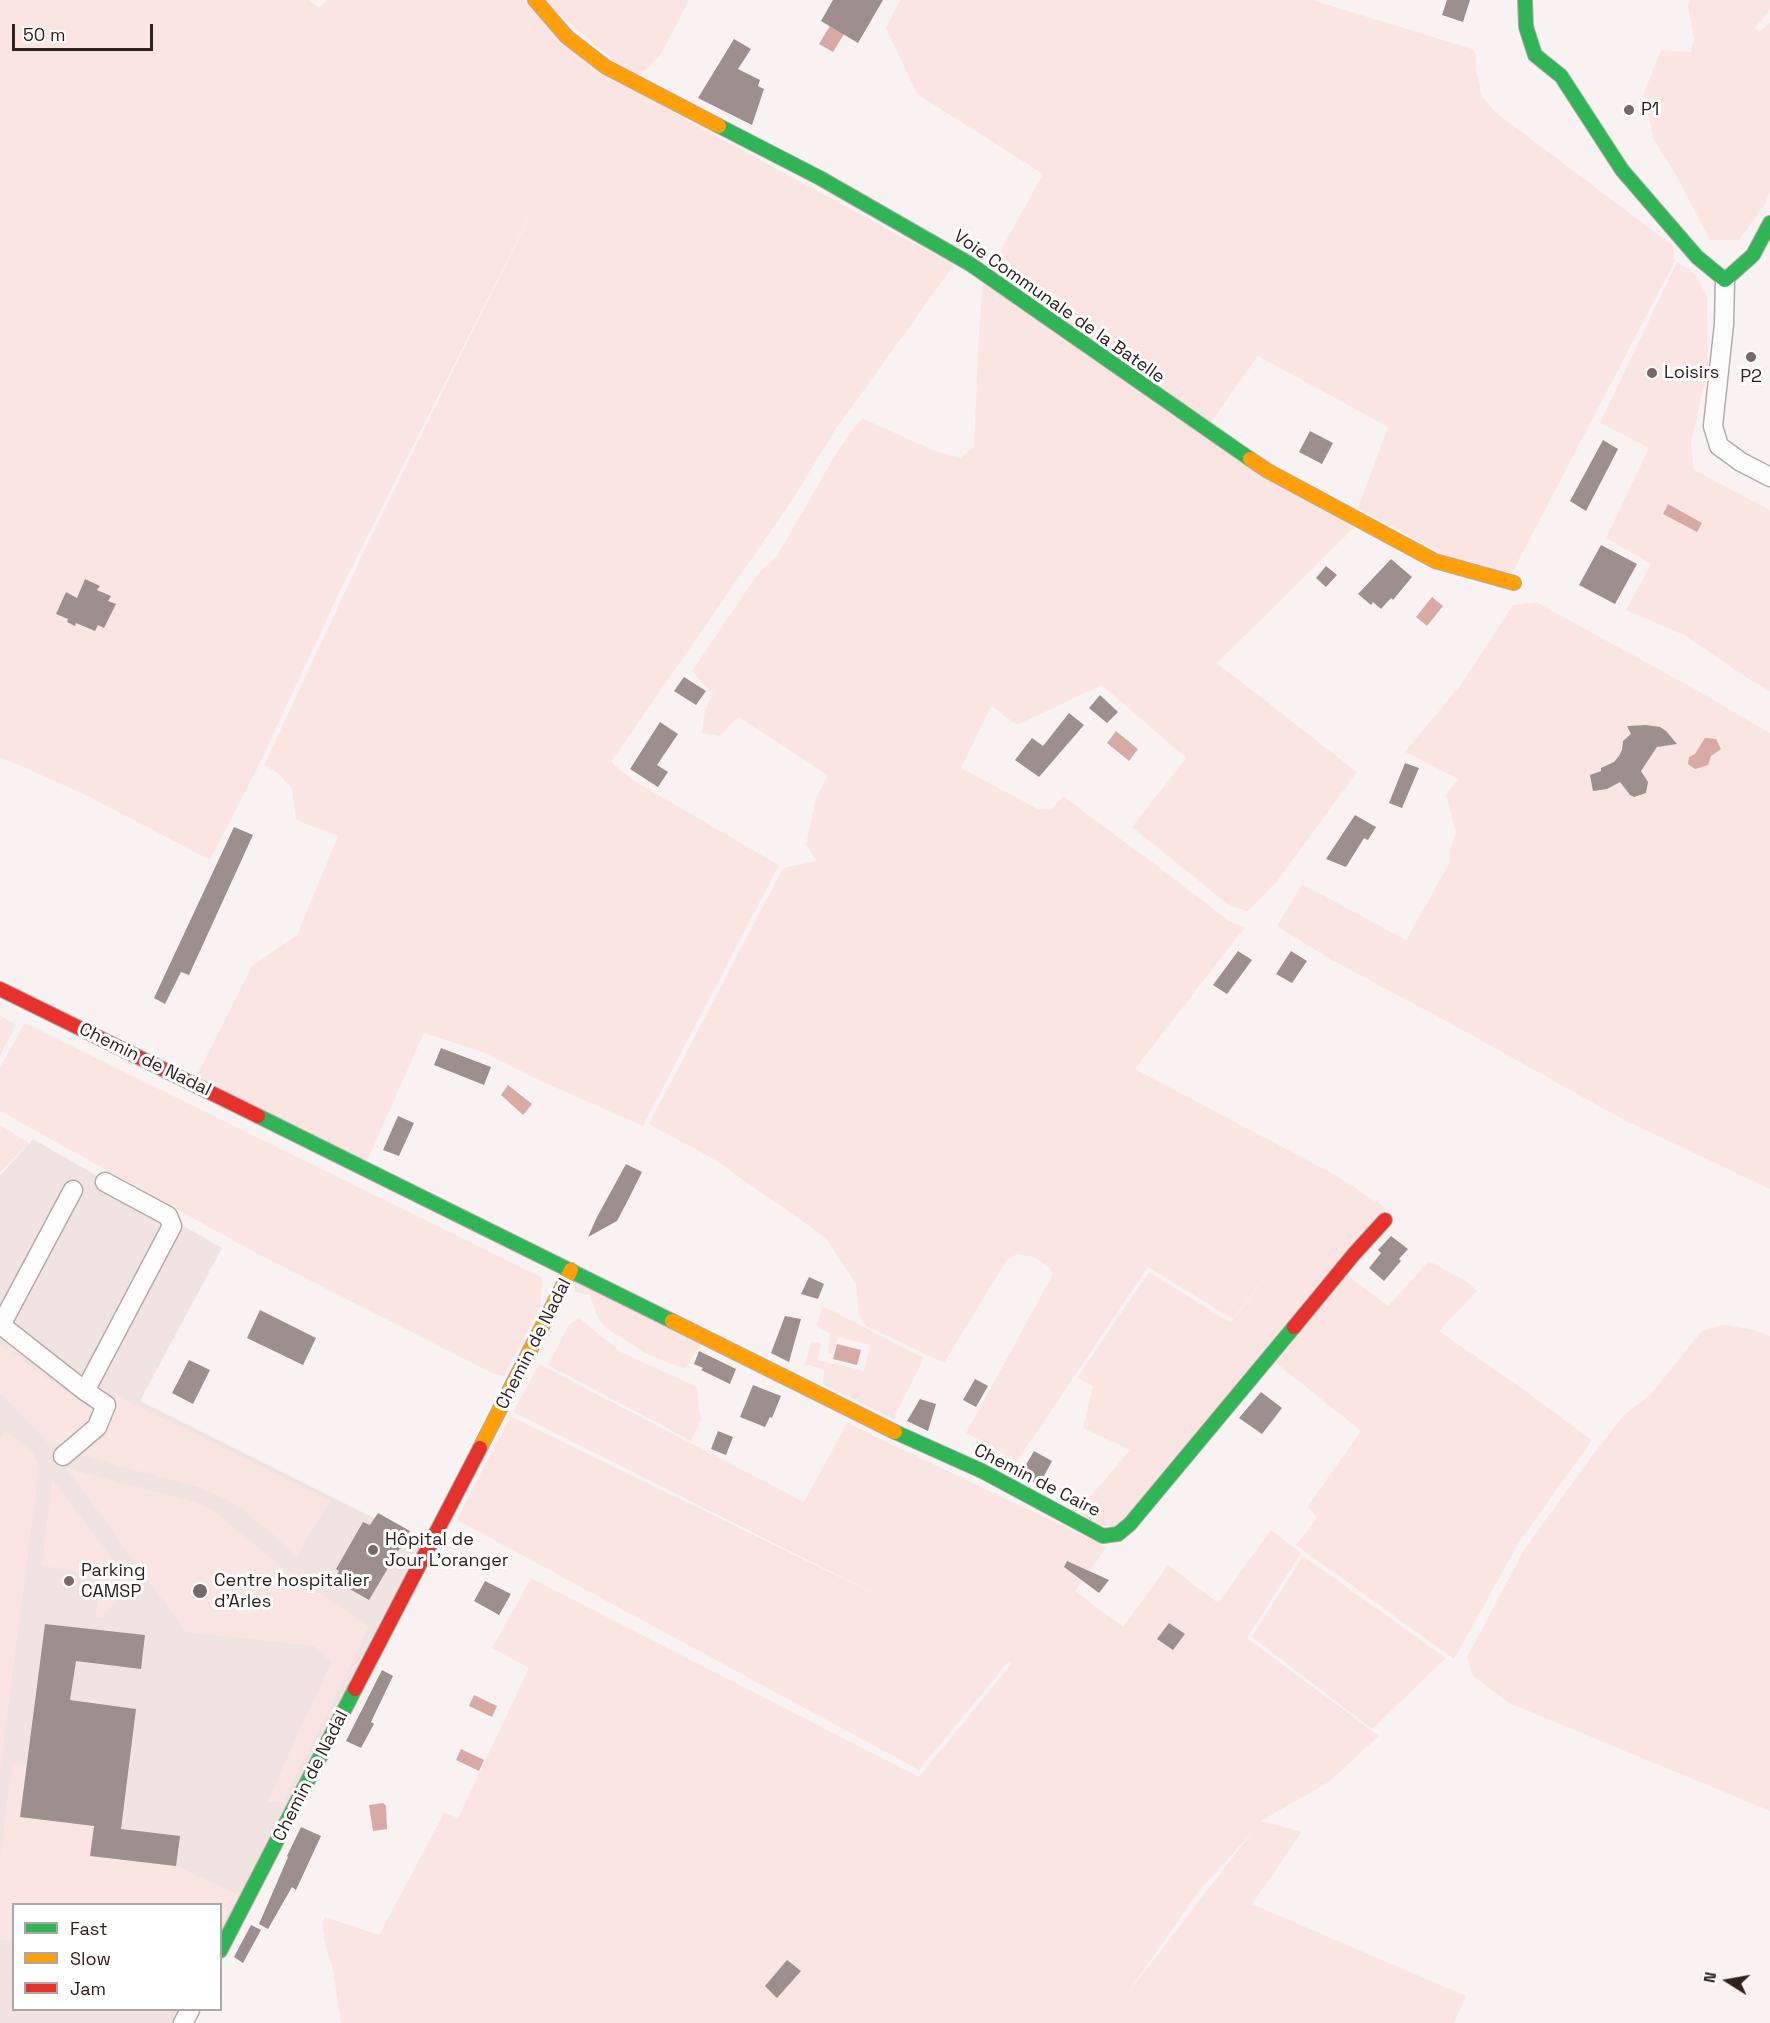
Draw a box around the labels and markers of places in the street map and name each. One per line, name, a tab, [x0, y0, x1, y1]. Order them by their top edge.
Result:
place label: P1	[1641, 99, 1659, 121]
marker: P1	[1622, 103, 1636, 117]
marker: P2	[1744, 350, 1758, 364]
place label: Loisirs	[1664, 362, 1719, 384]
marker: Loisirs	[1645, 366, 1659, 380]
place label: P2	[1740, 366, 1762, 388]
place label: Hôpital de Jour L'oranger	[385, 1529, 509, 1572]
marker: Hôpital de Jour L'oranger	[366, 1543, 380, 1557]
place label: Parking CAMSP	[81, 1560, 145, 1602]
place label: Centre hospitalier d'Arles	[214, 1570, 370, 1612]
marker: Parking CAMSP	[62, 1574, 76, 1588]
marker: Centre hospitalier d'Arles	[191, 1582, 209, 1600]

